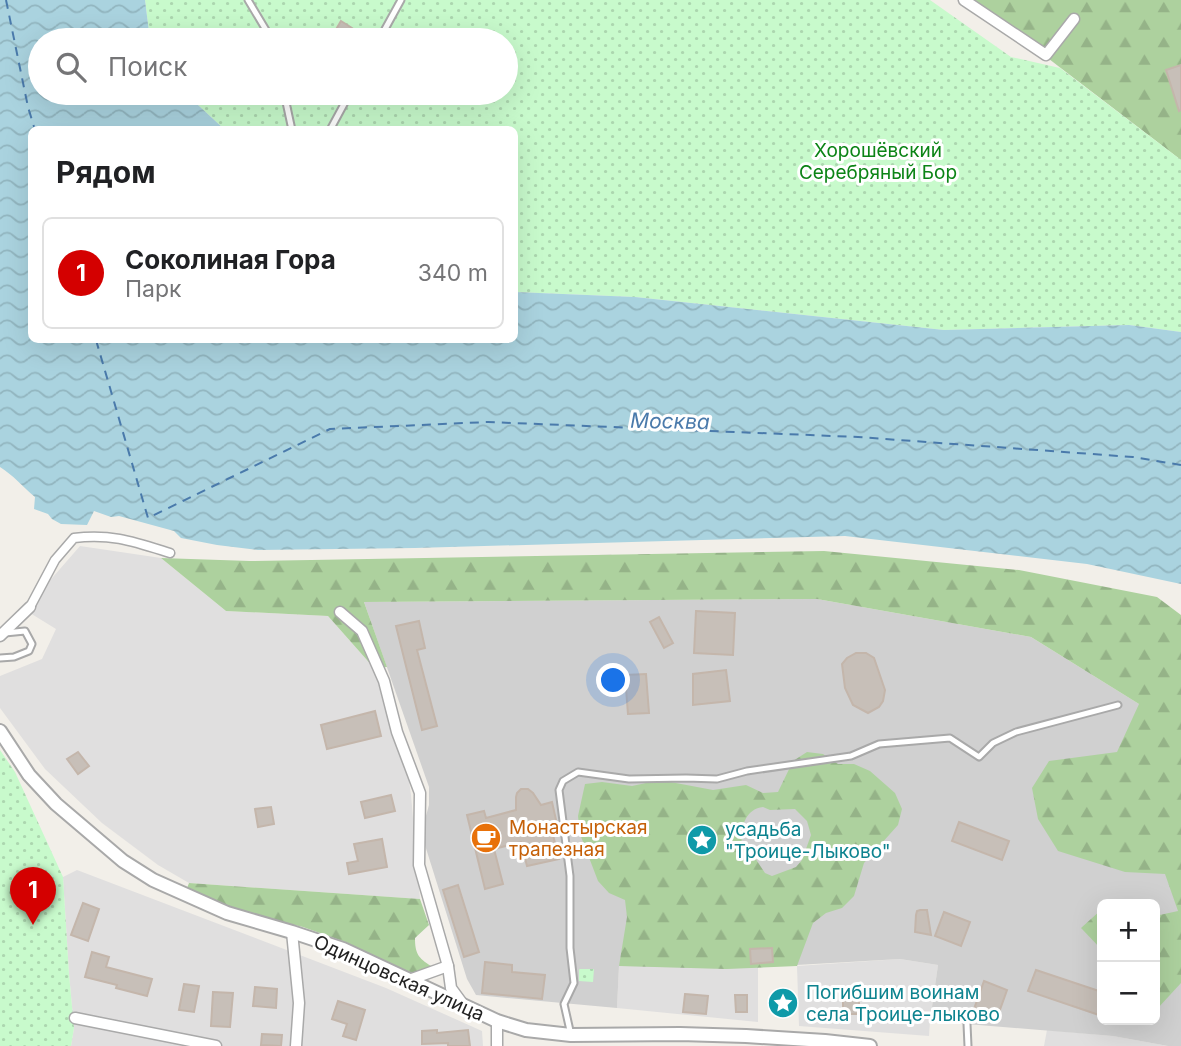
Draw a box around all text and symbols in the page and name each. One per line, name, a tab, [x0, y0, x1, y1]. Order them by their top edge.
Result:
search box	[28, 28, 518, 105]
icon: search	[52, 48, 90, 86]
text: Поиск	[108, 51, 187, 82]
park label: Хорошёвский Серебряный Бор	[799, 139, 957, 184]
text: Рядом	[56, 154, 156, 190]
text: Соколиная Гора	[125, 244, 336, 275]
text: 1	[76, 259, 86, 287]
text: 340 m	[418, 259, 488, 287]
text: Парк	[125, 275, 182, 303]
water label: Москва	[630, 408, 710, 434]
your location	[596, 663, 630, 697]
place label: Монастырская трапезная	[509, 816, 647, 861]
place label: усадьба "Троице-Лыково"	[725, 818, 891, 863]
cafe icon: Монастырская трапезная	[469, 821, 503, 855]
place icon: усадьба "Троице-Лыково"	[685, 823, 719, 857]
pin: 1	[10, 867, 56, 925]
map controls	[1097, 899, 1160, 1025]
button: +	[1097, 899, 1160, 962]
street label: Одинцовская улица	[310, 930, 488, 1026]
button: −	[1097, 962, 1160, 1025]
place label: Погибшим воинам села Троице-лыково	[806, 981, 1000, 1026]
place icon: Погибшим воинам села Троице-лыково	[766, 986, 800, 1020]

